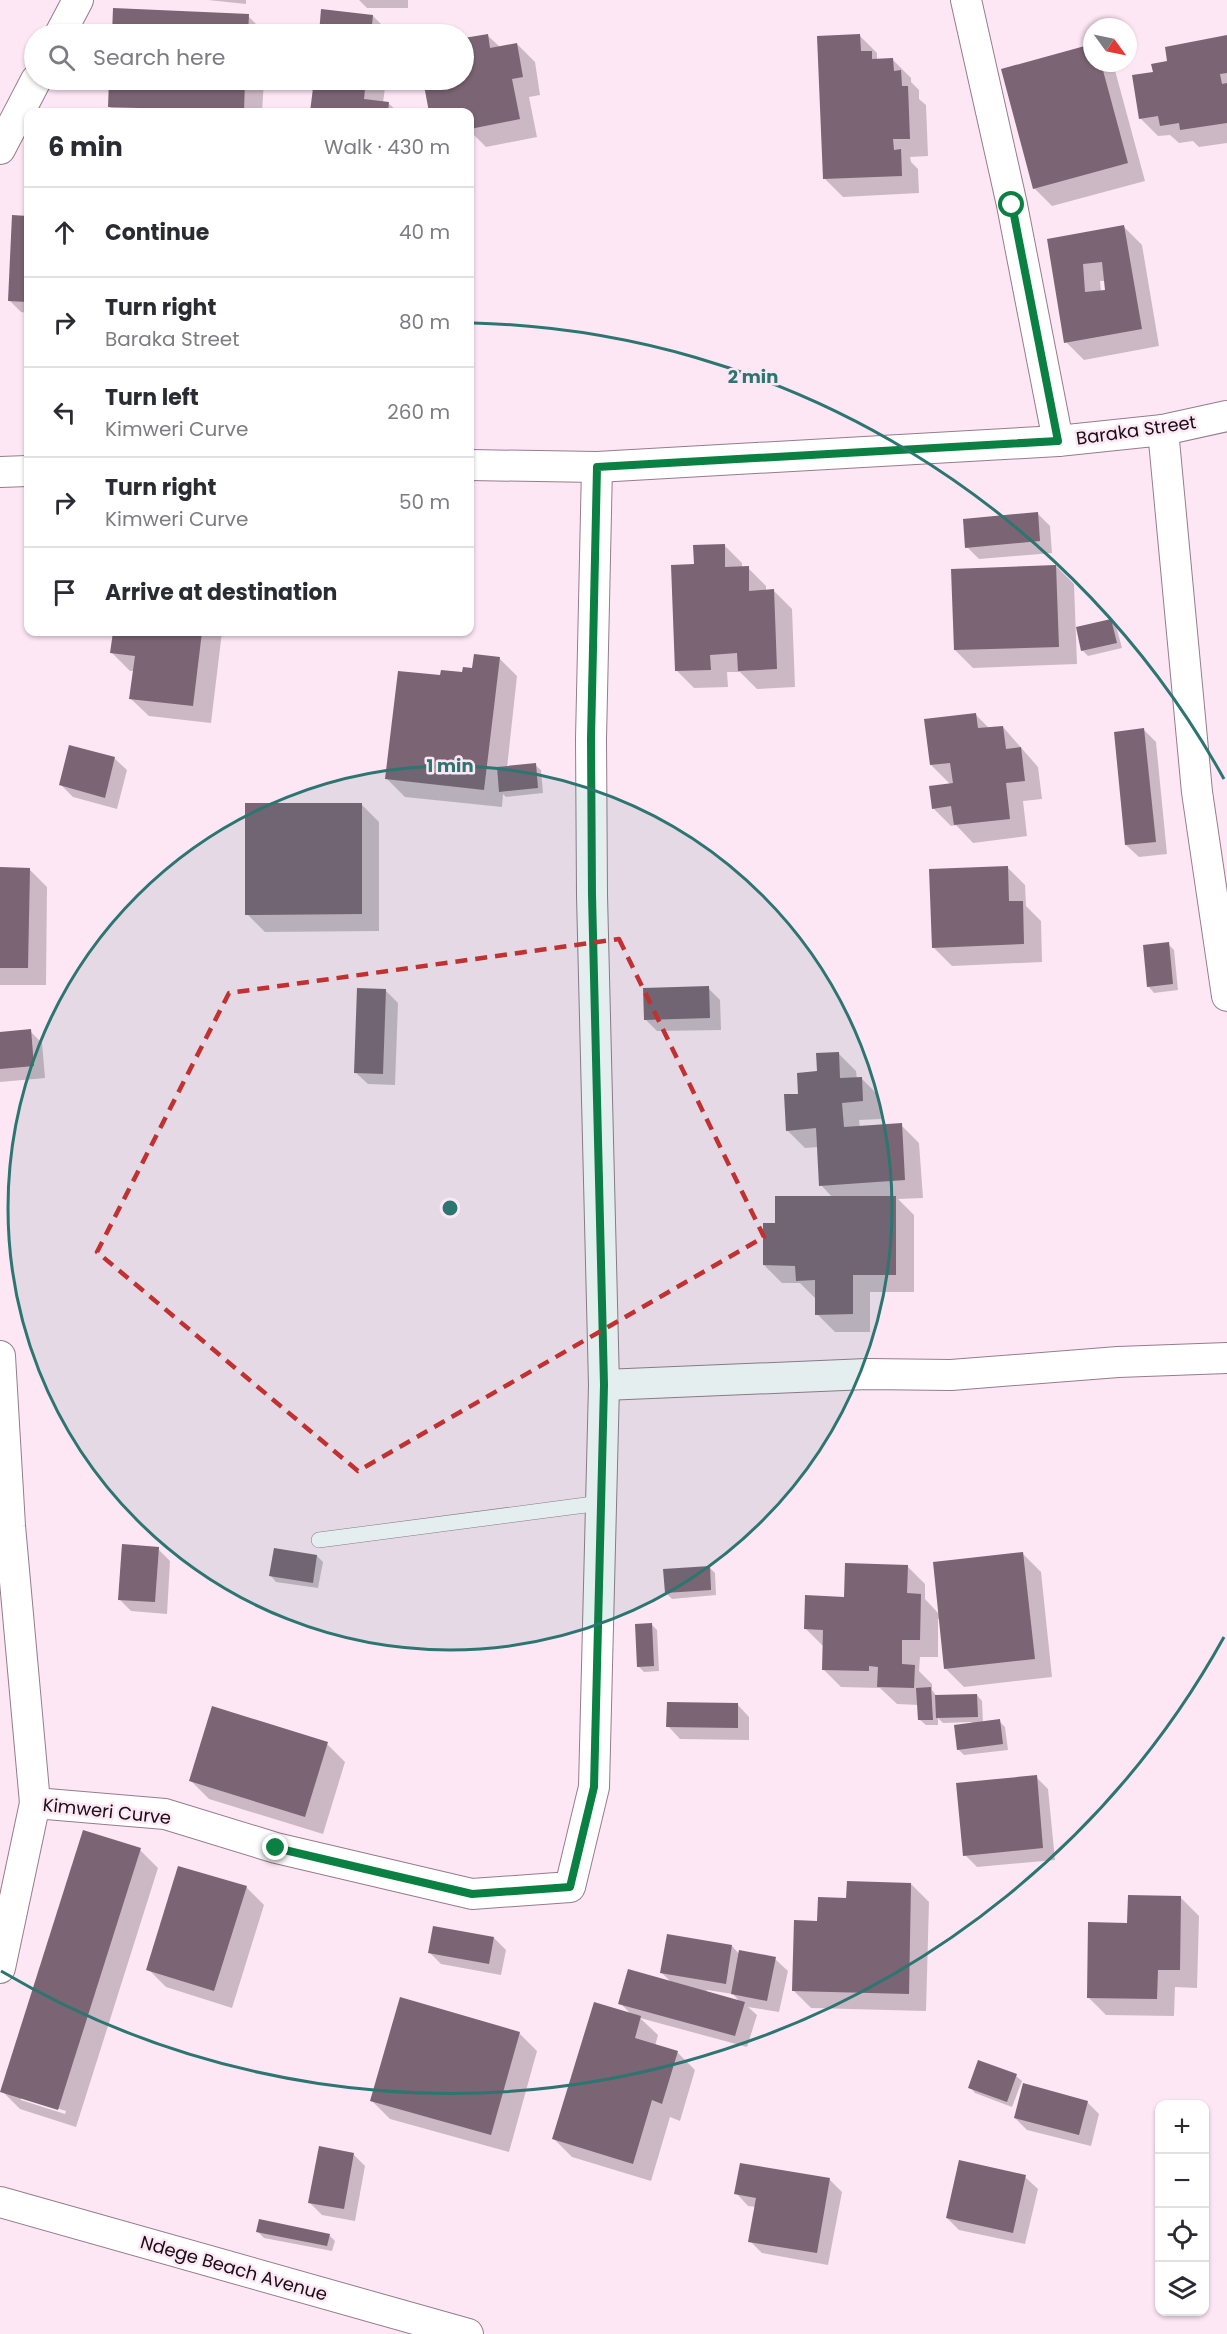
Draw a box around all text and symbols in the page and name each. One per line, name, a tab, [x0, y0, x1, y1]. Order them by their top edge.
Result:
north arrow	[1083, 18, 1137, 72]
search box	[24, 24, 474, 90]
icon: search	[45, 41, 78, 74]
text: Search here	[93, 42, 226, 73]
text: 6 min	[48, 129, 123, 165]
text: Walk · 430 m	[324, 133, 450, 161]
route start	[998, 191, 1024, 217]
icon: ahead	[48, 216, 81, 249]
text: Continue	[105, 217, 209, 248]
text: 40 m	[399, 218, 450, 246]
text: Turn right	[105, 292, 216, 323]
icon: right	[48, 306, 81, 339]
text: 80 m	[399, 308, 450, 336]
text: Baraka Street	[105, 325, 239, 353]
text: 2 min	[728, 364, 778, 389]
text: Turn left	[105, 382, 199, 413]
icon: left	[48, 396, 81, 429]
text: 260 m	[387, 398, 450, 426]
street label: Baraka Street	[1074, 409, 1198, 451]
text: Kimweri Curve	[105, 415, 248, 443]
text: Turn right	[105, 472, 216, 503]
icon: right	[48, 486, 81, 519]
text: 50 m	[399, 488, 450, 516]
text: Kimweri Curve	[105, 505, 248, 533]
icon: arrive	[48, 576, 81, 609]
text: Arrive at destination	[105, 577, 337, 608]
text: 1 min	[426, 753, 474, 778]
centre of rings	[440, 1198, 460, 1218]
street label: Kimweri Curve	[42, 1792, 172, 1830]
route end	[262, 1834, 288, 1860]
map controls	[1155, 2100, 1209, 2316]
button: +	[1155, 2100, 1209, 2154]
button: −	[1155, 2154, 1209, 2208]
button: locate	[1155, 2208, 1209, 2262]
street label: Ndege Beach Avenue	[138, 2229, 330, 2307]
button: layers	[1155, 2262, 1209, 2316]

